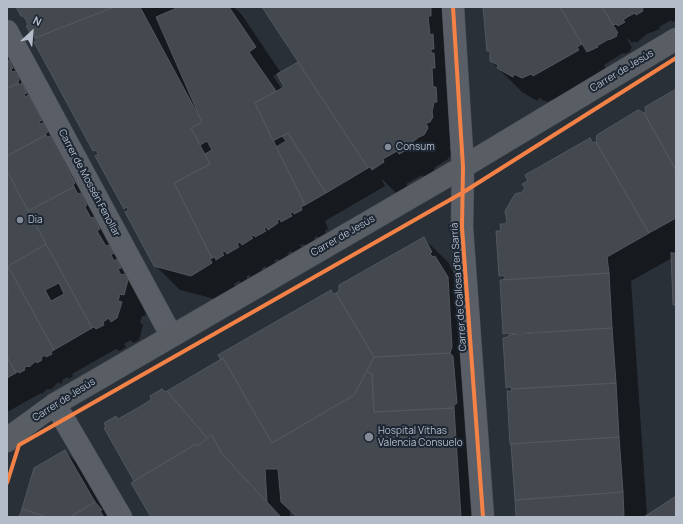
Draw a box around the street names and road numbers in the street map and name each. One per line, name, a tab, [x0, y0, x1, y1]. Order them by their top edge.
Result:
street label: Carrer de Jesús	[588, 47, 656, 95]
street label: Carrer de Mossén Fenollar	[56, 127, 122, 239]
street label: Carrer de Jesús	[309, 213, 377, 259]
street label: Carrer de Callosa d'en Sarrià	[449, 222, 469, 352]
street label: Carrer de Jesús	[30, 376, 98, 424]

